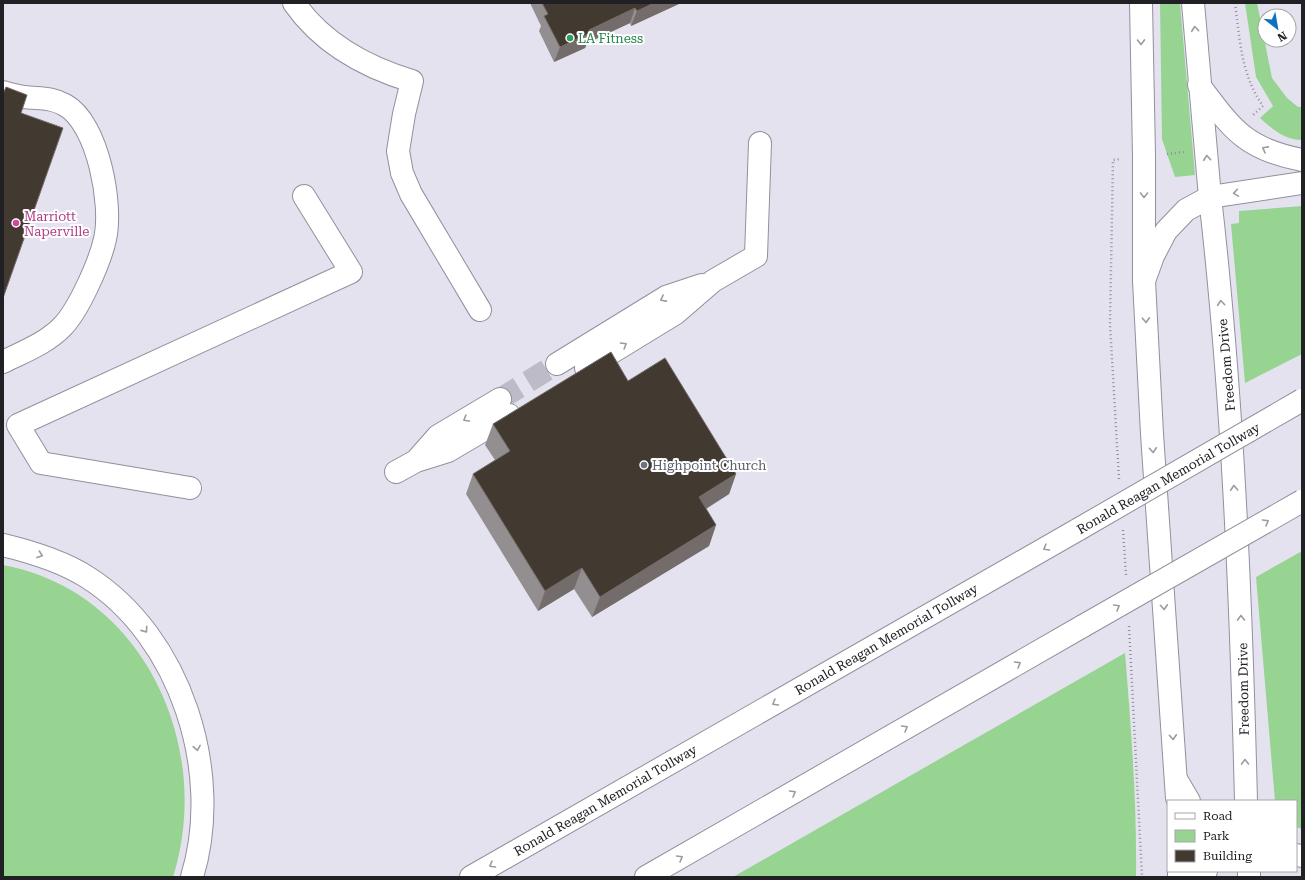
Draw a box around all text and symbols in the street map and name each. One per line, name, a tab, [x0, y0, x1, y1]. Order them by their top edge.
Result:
north arrow	[1257, 8, 1297, 48]
one-way arrow	[1190, 26, 1199, 32]
text: N	[1274, 28, 1289, 44]
place label: LA Fitness	[578, 31, 643, 46]
marker: LA Fitness	[565, 33, 575, 43]
one-way arrow	[1137, 39, 1146, 45]
one-way arrow	[1262, 147, 1269, 154]
one-way arrow	[1202, 155, 1211, 161]
one-way arrow	[1233, 188, 1239, 197]
one-way arrow	[1140, 192, 1148, 198]
place label: Marriott Naperville	[24, 209, 89, 239]
marker: Marriott Naperville	[11, 218, 21, 228]
one-way arrow	[660, 295, 667, 302]
one-way arrow	[1217, 300, 1226, 306]
one-way arrow	[1142, 317, 1151, 323]
street label: Freedom Drive	[1215, 318, 1238, 412]
one-way arrow	[620, 342, 627, 350]
one-way arrow	[463, 414, 470, 422]
street label: Ronald Reagan Memorial Tollway	[1074, 420, 1263, 537]
one-way arrow	[1149, 446, 1158, 453]
place label: Highpoint Church	[652, 458, 767, 473]
marker: Highpoint Church	[639, 460, 649, 470]
one-way arrow	[1230, 485, 1239, 491]
one-way arrow	[1262, 519, 1269, 526]
one-way arrow	[1042, 544, 1050, 551]
one-way arrow	[37, 551, 44, 559]
street label: Ronald Reagan Memorial Tollway	[792, 581, 981, 698]
one-way arrow	[1113, 604, 1120, 611]
one-way arrow	[1160, 604, 1169, 610]
one-way arrow	[1237, 615, 1245, 621]
one-way arrow	[140, 626, 148, 633]
street label: Freedom Drive	[1235, 643, 1252, 735]
one-way arrow	[1014, 661, 1021, 668]
one-way arrow	[771, 698, 779, 705]
one-way arrow	[901, 726, 908, 733]
one-way arrow	[1169, 734, 1178, 740]
street label: Ronald Reagan Memorial Tollway	[511, 742, 700, 859]
one-way arrow	[192, 745, 201, 751]
one-way arrow	[1241, 759, 1249, 765]
one-way arrow	[789, 790, 796, 797]
legend	[1167, 800, 1297, 872]
text: Road	[1203, 809, 1233, 823]
text: Park	[1203, 829, 1230, 843]
text: Building	[1203, 849, 1252, 863]
one-way arrow	[676, 855, 683, 862]
one-way arrow	[489, 860, 496, 867]

